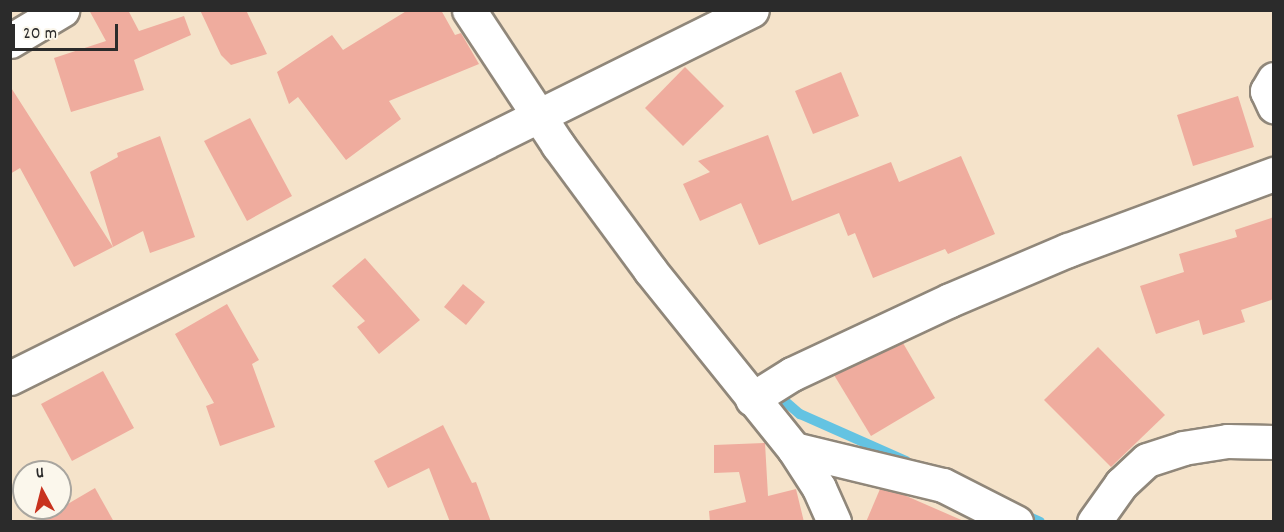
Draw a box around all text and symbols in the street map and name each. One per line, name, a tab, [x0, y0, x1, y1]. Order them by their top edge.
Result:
scale bar	[15, 12, 122, 50]
text: 20 m	[23, 22, 57, 47]
north arrow	[12, 460, 72, 520]
text: U	[35, 462, 45, 486]

